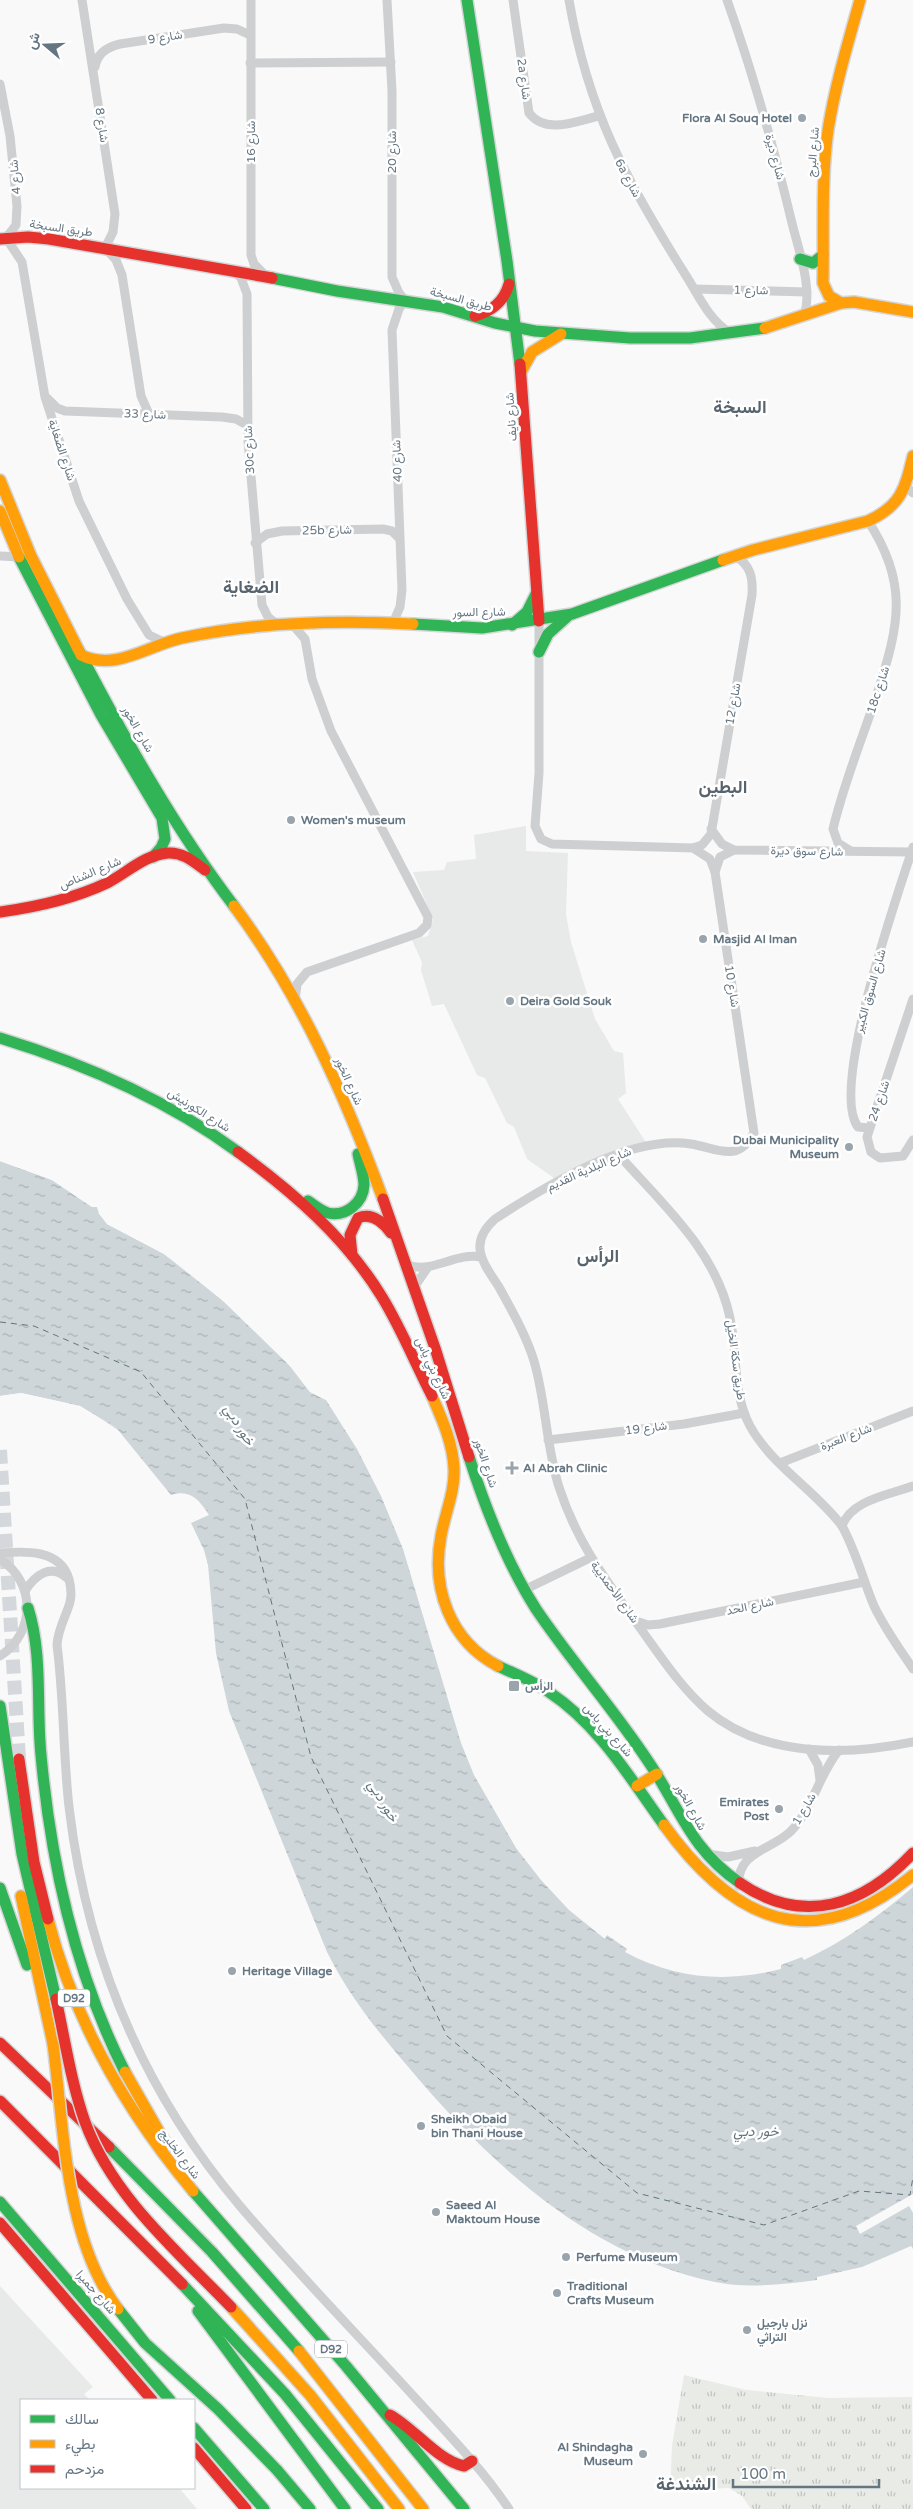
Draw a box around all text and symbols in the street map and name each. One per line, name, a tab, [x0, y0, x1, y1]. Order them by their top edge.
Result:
north arrow	[20, 20, 70, 70]
street label: شارع 9	[147, 27, 184, 49]
text: ش	[22, 30, 44, 52]
street label: 2a شارع	[512, 57, 534, 101]
street label: شارع 8	[91, 107, 111, 143]
place label: Flora Al Souq Hotel	[682, 111, 792, 126]
marker: Flora Al Souq Hotel	[796, 112, 808, 124]
street label: شارع 16	[244, 121, 260, 163]
street label: شارع البرج	[804, 126, 824, 178]
street label: شارع 20	[385, 131, 401, 173]
street label: شارع ديرة	[760, 133, 788, 182]
street label: 6a شارع	[610, 156, 644, 201]
street label: شارع 4	[7, 159, 25, 195]
street label: طريق السبخة	[28, 217, 94, 240]
street label: شارع 1	[733, 283, 769, 299]
street label: طريق السبخة	[428, 284, 494, 315]
street label: شارع نايف	[502, 392, 522, 442]
district label: السبخة	[713, 396, 767, 418]
street label: شارع 33	[124, 406, 166, 424]
street label: شارع الضغاية	[44, 417, 79, 483]
street label: 30c شارع	[241, 425, 259, 475]
street label: شارع 40	[389, 440, 407, 482]
street label: 25b شارع	[302, 523, 352, 539]
district label: الضغاية	[223, 576, 279, 598]
street label: شارع السور	[451, 605, 506, 621]
street label: 18c شارع	[864, 665, 894, 716]
street label: شارع 12	[722, 682, 746, 726]
street label: شارع الخور	[117, 702, 157, 756]
district label: البطين	[699, 776, 747, 798]
place label: Women's museum	[301, 813, 406, 827]
marker: Women's museum	[285, 814, 297, 826]
street label: شارع سوق ديرة	[771, 843, 843, 861]
street label: شارع الشناص	[57, 854, 124, 894]
place label: Masjid Al Iman	[713, 932, 797, 947]
marker: Masjid Al Iman	[697, 933, 709, 945]
street label: شارع السوق الكبير	[851, 948, 891, 1036]
street label: شارع 10	[720, 964, 742, 1008]
place label: Deira Gold Souk	[520, 994, 612, 1008]
marker: Deira Gold Souk	[504, 995, 516, 1007]
street label: شارع الخور	[330, 1054, 366, 1108]
street label: شارع 24	[865, 1079, 894, 1124]
street label: شارع الكورنيش	[164, 1085, 233, 1136]
place label: Dubai Municipality Museum	[733, 1133, 840, 1161]
marker: Dubai Municipality Museum	[843, 1141, 855, 1153]
street label: شارع البلدية القديم	[545, 1144, 634, 1196]
district label: الرأس	[577, 1245, 619, 1267]
street label: طريق سكة الخيل	[722, 1319, 749, 1401]
street label: شارع بني ياس	[410, 1335, 453, 1403]
water label: خور دبي	[217, 1401, 259, 1451]
street label: شارع 19	[624, 1418, 668, 1440]
street label: شارع العبرة	[818, 1421, 874, 1455]
street label: شارع الخور	[469, 1436, 501, 1490]
marker: Al Abrah Clinic	[505, 1461, 519, 1475]
place label: Al Abrah Clinic	[523, 1461, 608, 1475]
street label: شارع الأحمديية	[586, 1558, 642, 1627]
street label: شارع الحد	[725, 1594, 775, 1620]
marker: الرأس	[507, 1679, 521, 1693]
place label: الرأس	[525, 1679, 553, 1694]
street label: شارع بني ياس	[578, 1700, 636, 1762]
water label: خور دبي	[361, 1777, 402, 1827]
street label: شارع الخور	[670, 1780, 710, 1834]
street label: شارع 1	[789, 1790, 820, 1829]
place label: Emirates Post	[719, 1795, 769, 1823]
marker: Emirates Post	[773, 1803, 785, 1815]
place label: Heritage Village	[242, 1964, 333, 1979]
marker: Heritage Village	[226, 1965, 238, 1977]
road number: D92	[58, 1990, 90, 2006]
place label: Sheikh Obaid bin Thani House	[431, 2112, 523, 2140]
marker: Sheikh Obaid bin Thani House	[415, 2120, 427, 2132]
water label: خور دبي	[733, 2123, 779, 2143]
street label: شارع الخليج	[155, 2126, 203, 2183]
place label: Saeed Al Maktoum House	[446, 2198, 540, 2226]
marker: Saeed Al Maktoum House	[430, 2206, 442, 2218]
place label: Perfume Museum	[576, 2250, 678, 2264]
marker: Perfume Museum	[560, 2251, 572, 2263]
street label: شارع جميرا	[72, 2267, 119, 2318]
place label: Traditional Crafts Museum	[566, 2279, 654, 2307]
marker: Traditional Crafts Museum	[551, 2287, 563, 2299]
place label: نزل بارجيل التراثي	[757, 2316, 808, 2347]
marker: نزل بارجيل التراثي	[741, 2324, 753, 2336]
road number: D92	[315, 2340, 347, 2358]
legend	[20, 2399, 195, 2489]
text: سالك	[65, 2410, 99, 2428]
text: بطيء	[65, 2435, 95, 2457]
place label: Al Shindagha Museum	[557, 2440, 633, 2468]
marker: Al Shindagha Museum	[637, 2448, 649, 2460]
scale bar	[733, 2456, 879, 2488]
text: مزدحم	[65, 2460, 104, 2479]
text: 100 m	[740, 2465, 786, 2483]
district label: الشندغة	[656, 2473, 716, 2495]

